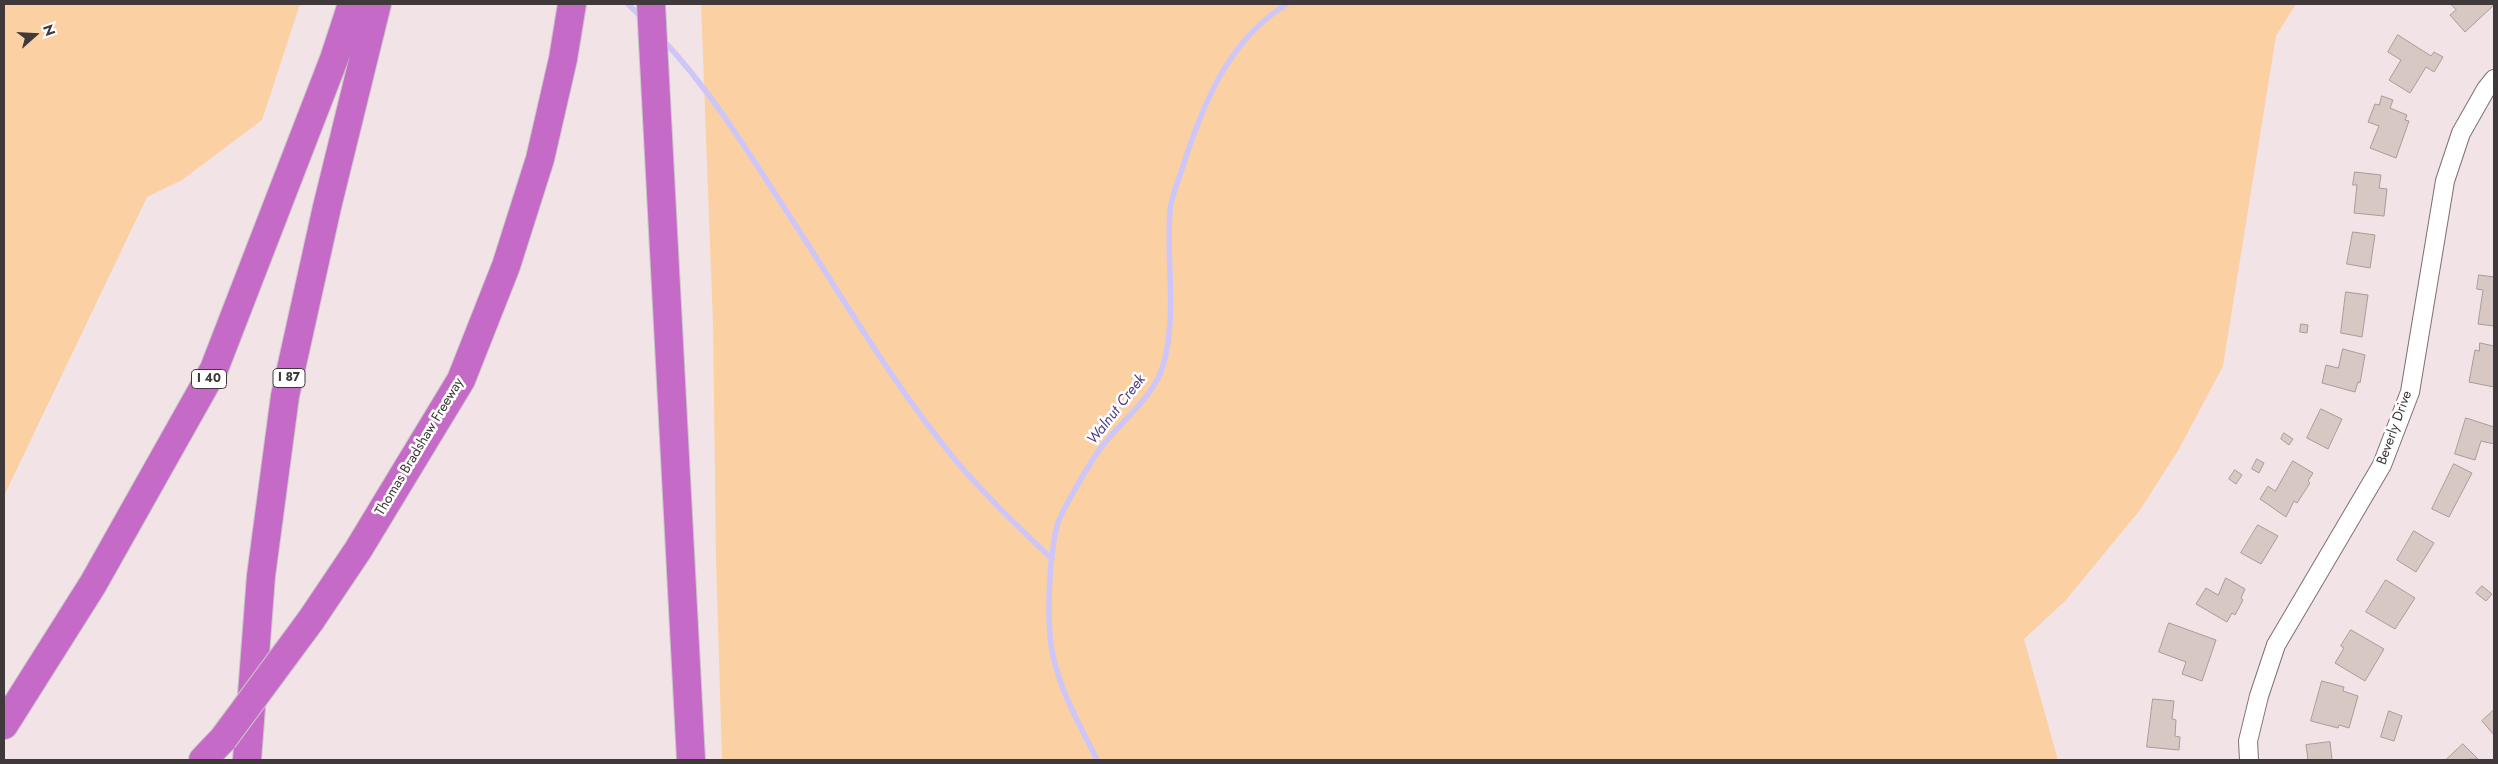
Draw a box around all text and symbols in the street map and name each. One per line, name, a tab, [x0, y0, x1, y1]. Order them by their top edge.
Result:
north arrow	[10, 10, 60, 60]
text: N	[38, 22, 60, 39]
road number: I 87	[273, 368, 305, 388]
road number: I 40	[192, 369, 226, 388]
water label: Walnut Creek	[1084, 371, 1150, 449]
street label: Thomas Bradshaw Freeway	[372, 375, 468, 519]
street label: Beverly Drive	[2374, 389, 2416, 467]

